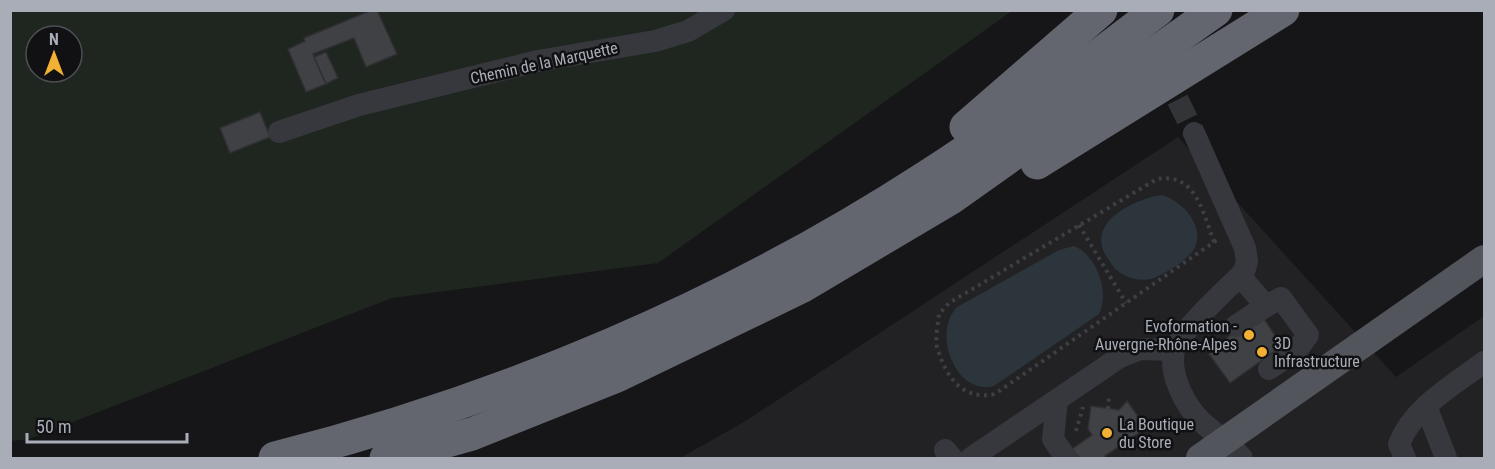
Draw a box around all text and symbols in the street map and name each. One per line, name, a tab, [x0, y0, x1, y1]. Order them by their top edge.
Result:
north arrow	[24, 24, 84, 84]
text: N	[49, 30, 59, 49]
street label: Chemin de la Marquette	[469, 38, 619, 88]
place label: Evoformation - Auvergne-Rhône-Alpes	[1095, 317, 1237, 354]
marker: Evoformation - Auvergne-Rhône-Alpes	[1242, 328, 1256, 342]
place label: 3D Infrastructure	[1274, 334, 1360, 371]
marker: 3D Infrastructure	[1255, 345, 1269, 359]
scale bar	[27, 406, 188, 444]
place label: La Boutique du Store	[1119, 415, 1194, 452]
text: 50 m	[36, 416, 71, 437]
marker: La Boutique du Store	[1100, 426, 1114, 440]

